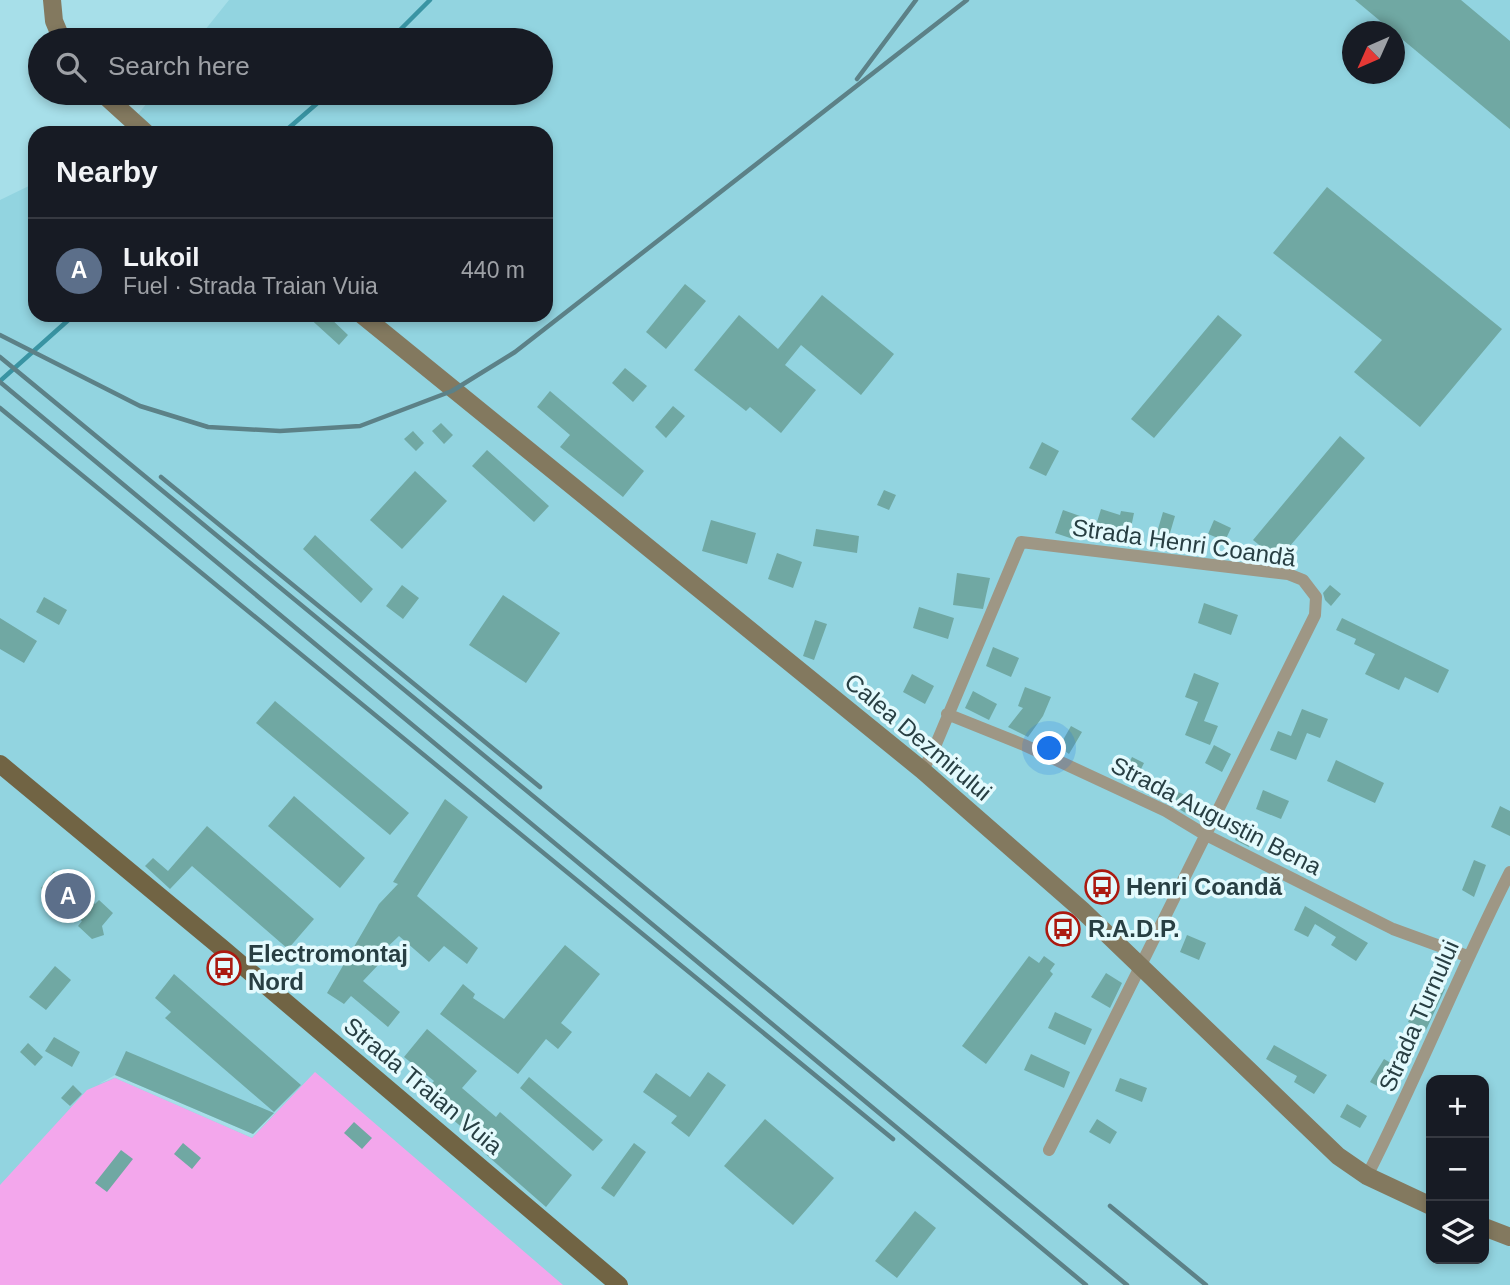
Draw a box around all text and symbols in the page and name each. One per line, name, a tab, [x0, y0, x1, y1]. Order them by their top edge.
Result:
north arrow	[1342, 21, 1405, 84]
search box	[28, 28, 553, 105]
icon: search	[52, 48, 90, 86]
text: Search here	[108, 51, 250, 81]
text: Nearby	[56, 155, 158, 188]
text: Lukoil	[123, 242, 200, 272]
text: A	[71, 257, 87, 283]
text: 440 m	[461, 257, 525, 283]
text: Fuel · Strada Traian Vuia	[123, 273, 378, 299]
street label: Strada Henri Coandă	[1071, 513, 1298, 572]
street label: Calea Dezmirului	[840, 668, 997, 806]
your location	[1032, 731, 1066, 765]
street label: Strada Augustin Bena	[1107, 751, 1326, 881]
bus stop icon: Henri Coandă	[1083, 868, 1121, 906]
pin: A	[45, 870, 91, 922]
place label: Henri Coandă	[1126, 873, 1283, 900]
bus stop icon: R.A.D.P.	[1044, 910, 1082, 948]
place label: R.A.D.P.	[1088, 915, 1180, 942]
street label: Strada Turnului	[1373, 936, 1464, 1096]
place label: Electromontaj Nord	[248, 940, 408, 995]
bus stop icon: Electromontaj Nord	[205, 949, 243, 987]
street label: Strada Traian Vuia	[339, 1012, 508, 1160]
map controls	[1426, 1075, 1489, 1264]
button: +	[1426, 1075, 1489, 1138]
button: −	[1426, 1138, 1489, 1201]
button: layers	[1426, 1201, 1489, 1264]

